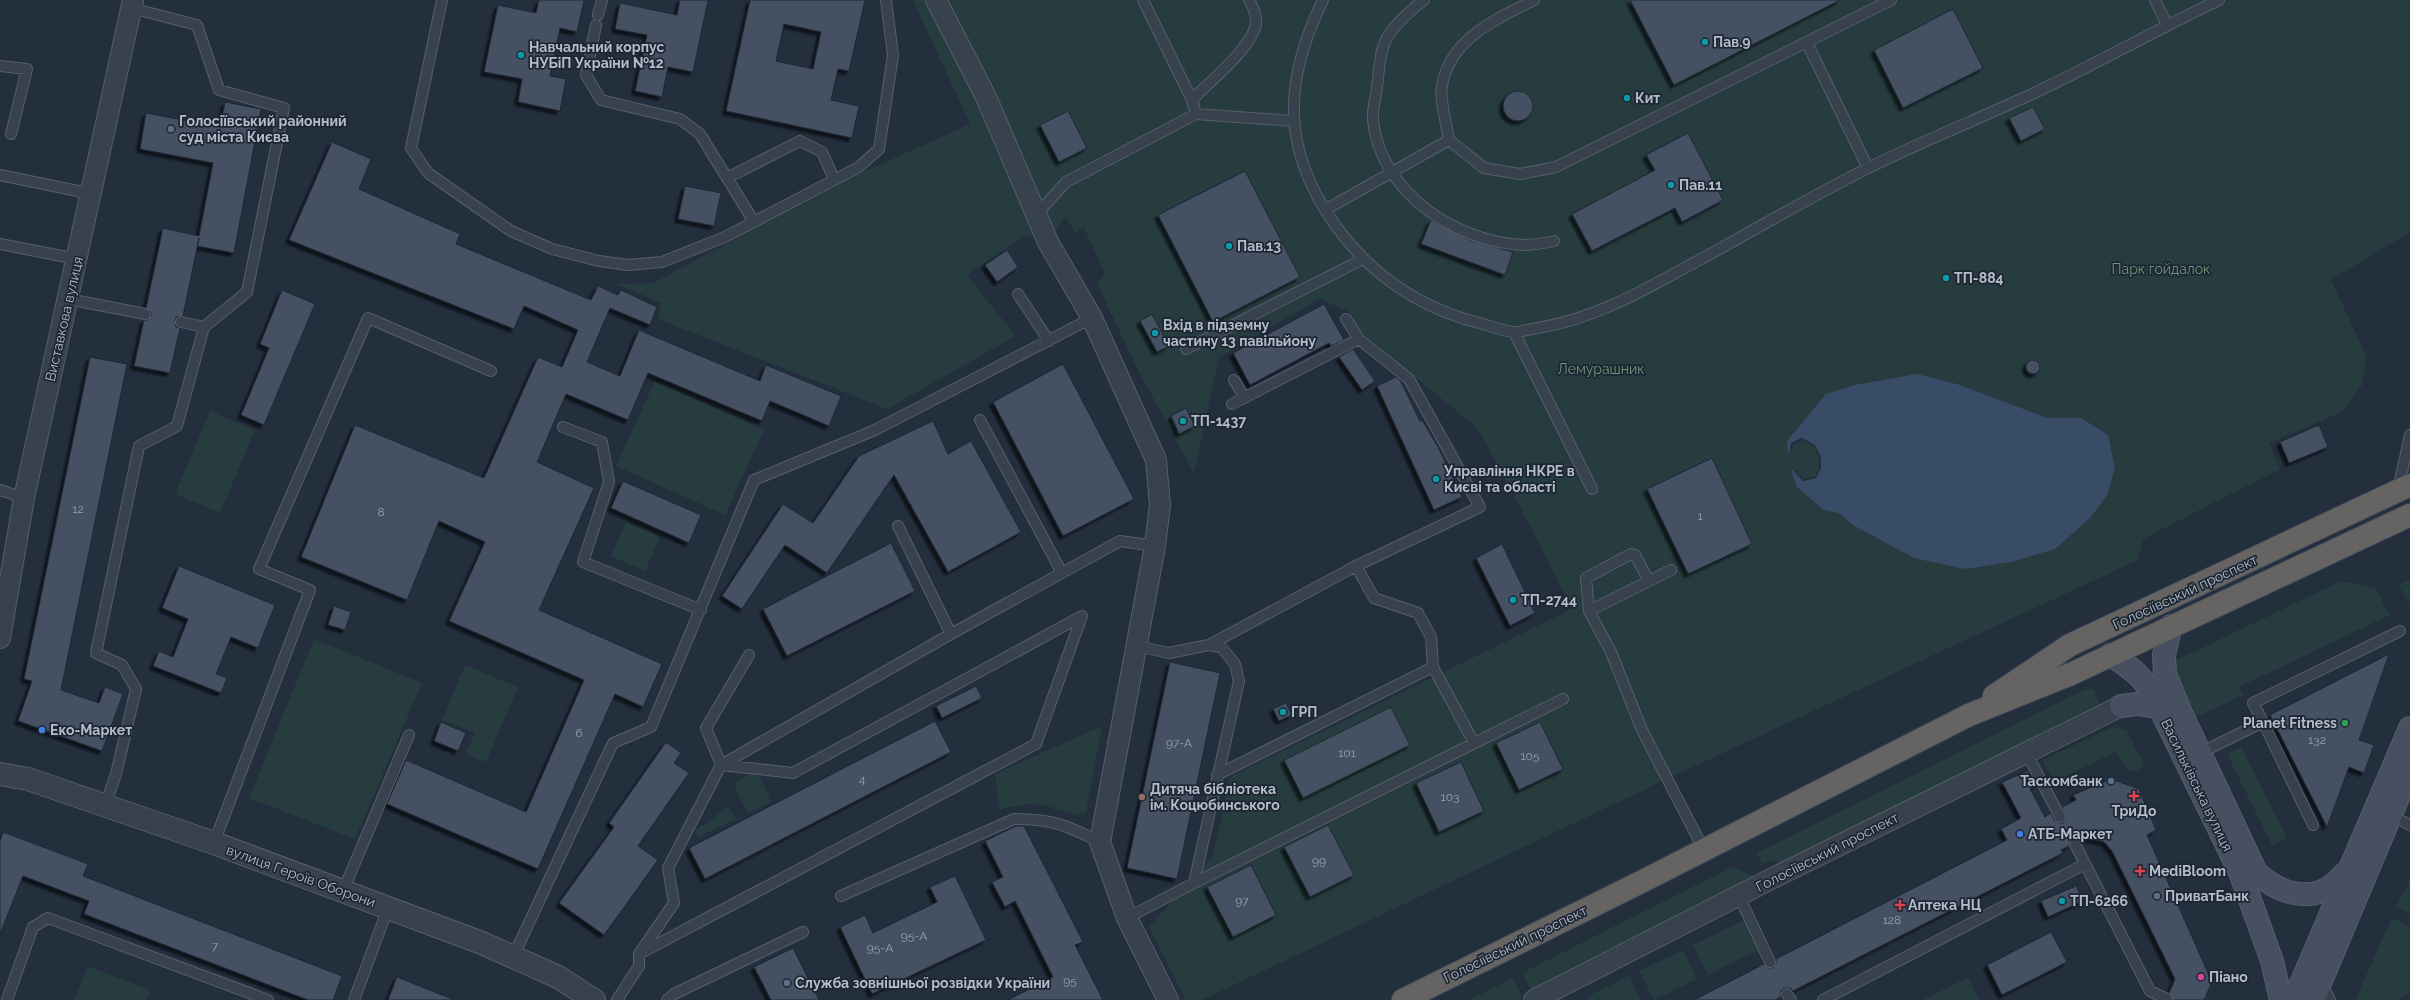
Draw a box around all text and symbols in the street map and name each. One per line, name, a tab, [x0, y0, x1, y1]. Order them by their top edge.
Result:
place label: Пав.9	[1713, 34, 1751, 50]
marker: Пав.9	[1700, 37, 1710, 47]
place label: Навчальний корпус НУБіП України №12	[529, 39, 664, 71]
marker: Навчальний корпус НУБіП України №12	[516, 50, 526, 60]
place label: Кит	[1635, 90, 1660, 106]
marker: Кит	[1622, 93, 1632, 103]
place label: Голосіївський районний суд міста Києва	[179, 113, 347, 145]
marker: Голосіївський районний суд міста Києва	[166, 124, 176, 134]
place label: Пав.11	[1679, 177, 1722, 193]
marker: Пав.11	[1666, 180, 1676, 190]
place label: Пав.13	[1237, 238, 1281, 254]
marker: Пав.13	[1224, 241, 1234, 251]
street label: Виставкова вулиця	[42, 255, 86, 383]
park label: Парк гойдалок	[2112, 261, 2210, 277]
place label: ТП-884	[1954, 270, 2004, 286]
marker: ТП-884	[1941, 273, 1951, 283]
place label: Вхід в підземну частину 13 павільйону	[1163, 317, 1316, 349]
marker: Вхід в підземну частину 13 павільйону	[1150, 328, 1160, 338]
park label: Лемурашник	[1558, 361, 1645, 377]
place label: ТП-1437	[1191, 413, 1246, 429]
marker: ТП-1437	[1178, 416, 1188, 426]
place label: Управління НКРЕ в Києві та області	[1443, 463, 1575, 495]
marker: Управління НКРЕ в Києві та області	[1431, 474, 1441, 484]
house number: 12	[72, 502, 84, 516]
house number: 8	[377, 505, 385, 519]
house number: 1	[1697, 509, 1703, 523]
street label: Голосіївський проспект	[2110, 551, 2260, 633]
place label: ТП-2744	[1521, 592, 1577, 608]
marker: ТП-2744	[1508, 595, 1518, 605]
place label: ГРП	[1291, 704, 1317, 720]
marker: ГРП	[1278, 707, 1288, 717]
place label: Planet Fitness	[2243, 715, 2337, 731]
street label: Васильківська вулиця	[2158, 716, 2236, 854]
marker: Planet Fitness	[2340, 718, 2350, 728]
place label: Еко-Маркет	[50, 722, 132, 738]
marker: Еко-Маркет	[37, 725, 47, 735]
house number: 6	[575, 726, 583, 740]
house number: 132	[2308, 733, 2326, 747]
house number: 97-А	[1166, 736, 1192, 750]
house number: 101	[1338, 746, 1356, 760]
house number: 105	[1520, 749, 1540, 763]
house number: 4	[859, 772, 866, 786]
place label: Таскомбанк	[2020, 773, 2103, 789]
marker: Таскомбанк	[2106, 776, 2116, 786]
place label: Дитяча бібліотека ім. Коцюбинського	[1150, 781, 1280, 813]
house number: 103	[1441, 790, 1459, 804]
marker: ТриДо	[2129, 791, 2139, 801]
marker: Дитяча бібліотека ім. Коцюбинського	[1137, 792, 1147, 802]
place label: ТриДо	[2112, 803, 2157, 819]
street label: Голосіївський проспект	[1753, 809, 1901, 895]
place label: АТБ-Маркет	[2028, 826, 2112, 842]
marker: АТБ-Маркет	[2015, 829, 2025, 839]
street label: вулиця Героїв Оборони	[224, 842, 378, 910]
house number: 99	[1312, 854, 1326, 868]
place label: MediBloom	[2149, 863, 2226, 879]
marker: MediBloom	[2134, 865, 2146, 877]
place label: ПриватБанк	[2165, 888, 2249, 904]
marker: ПриватБанк	[2152, 891, 2162, 901]
place label: ТП-6266	[2070, 893, 2128, 909]
house number: 97	[1235, 894, 1249, 908]
marker: ТП-6266	[2057, 896, 2067, 906]
place label: Аптека НЦ	[1908, 897, 1982, 913]
marker: Аптека НЦ	[1895, 900, 1905, 910]
street label: Голосіївський проспект	[1441, 902, 1590, 986]
house number: 128	[1883, 913, 1901, 927]
house number: 95-А	[901, 929, 927, 943]
house number: 7	[212, 939, 219, 953]
house number: 95-А	[867, 941, 893, 955]
place label: Піано	[2209, 969, 2248, 985]
marker: Піано	[2196, 972, 2206, 982]
house number: 95	[1063, 974, 1077, 988]
place label: Служба зовнішньої розвідки України	[795, 975, 1050, 991]
marker: Служба зовнішньої розвідки України	[782, 978, 792, 988]

